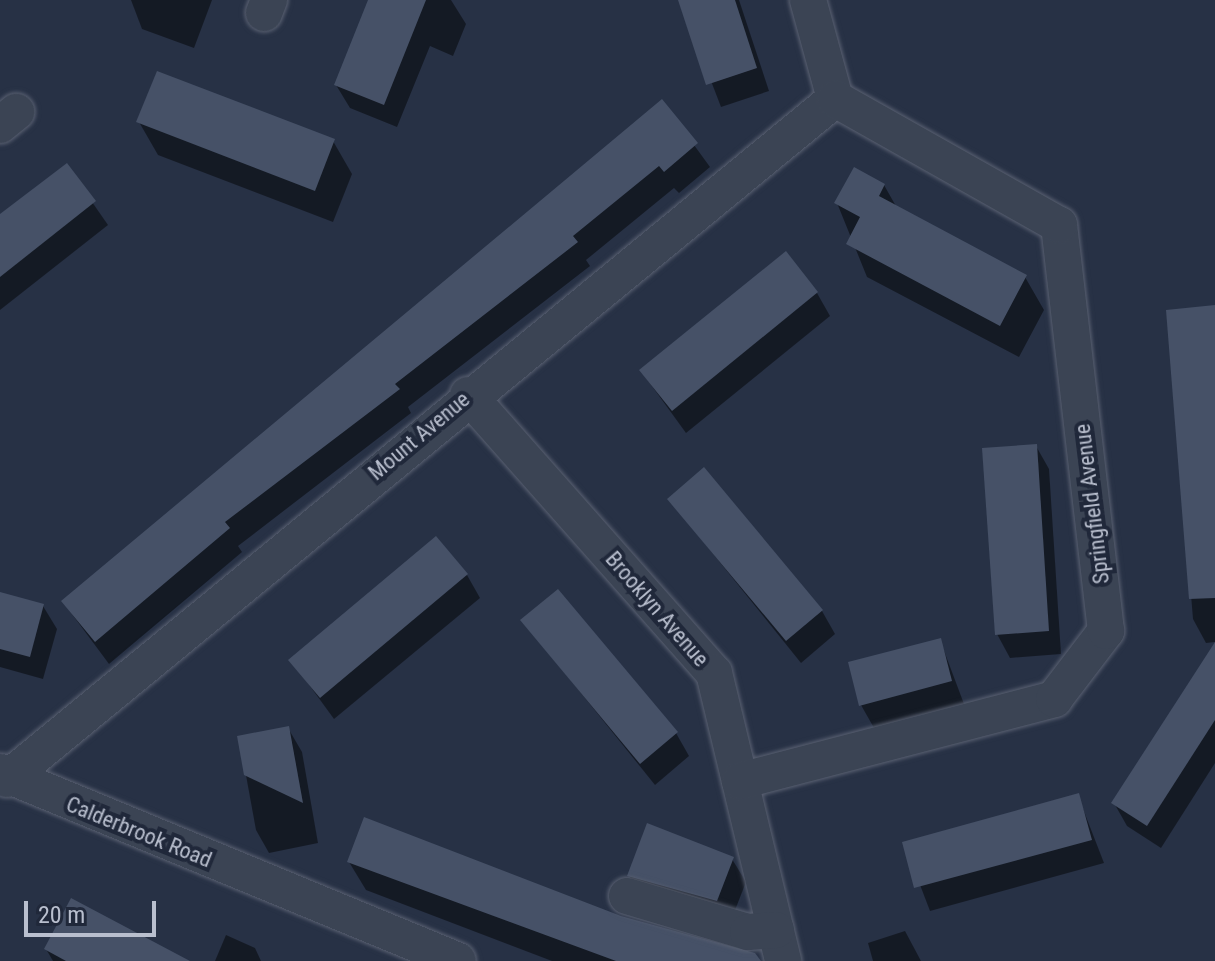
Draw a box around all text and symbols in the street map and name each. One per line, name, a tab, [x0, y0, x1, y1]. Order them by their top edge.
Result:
street label: Mount Avenue	[363, 386, 475, 486]
street label: Springfield Avenue	[1069, 423, 1115, 585]
street label: Brooklyn Avenue	[600, 546, 714, 672]
street label: Calderbrook Road	[62, 791, 216, 873]
scale bar	[28, 885, 160, 935]
text: 20 m	[38, 901, 85, 929]

